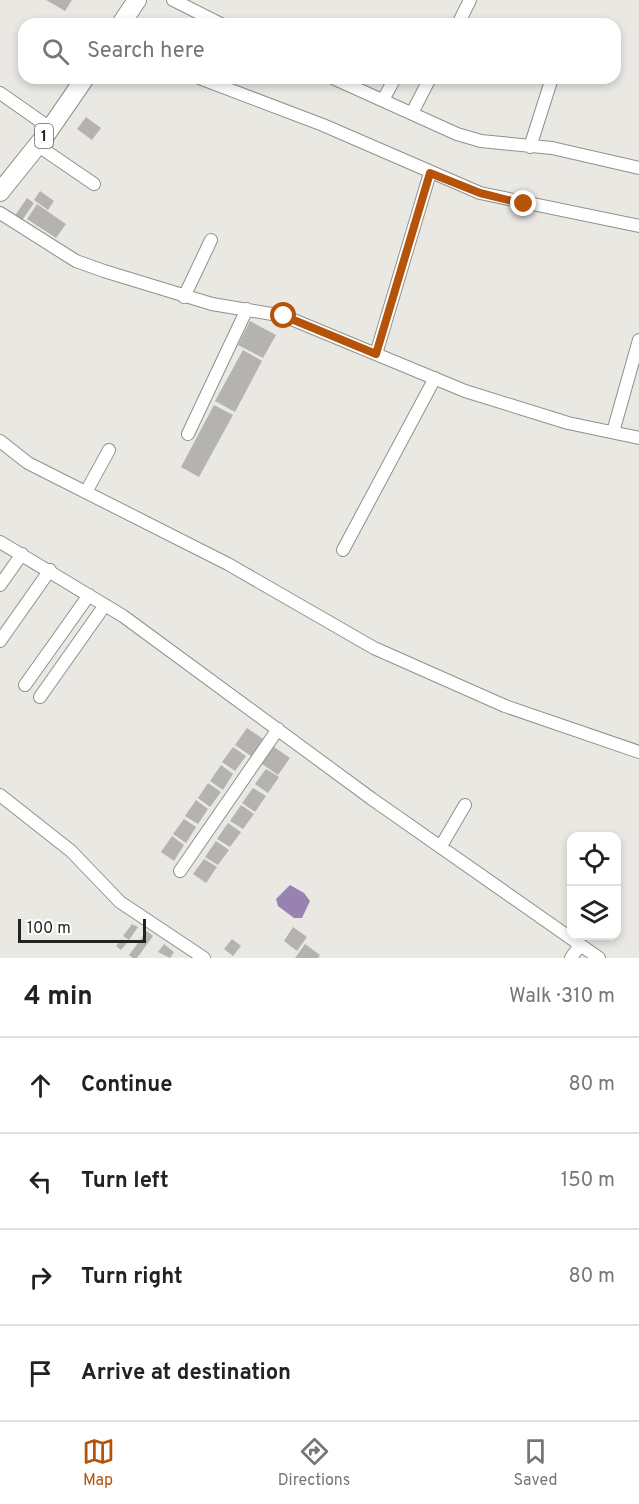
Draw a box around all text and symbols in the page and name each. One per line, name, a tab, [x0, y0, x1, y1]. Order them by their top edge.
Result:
search box	[18, 18, 621, 84]
icon: search	[39, 35, 72, 68]
text: Search here	[87, 38, 205, 65]
road number: 1	[35, 124, 53, 148]
route end	[510, 190, 536, 216]
route start	[270, 302, 296, 328]
map controls	[567, 832, 621, 940]
button: locate	[567, 832, 621, 886]
button: layers	[567, 886, 621, 940]
scale bar	[18, 916, 146, 944]
text: 100 m	[27, 919, 71, 939]
text: 4 min	[24, 981, 93, 1014]
text: Walk · 310 m	[509, 984, 615, 1010]
icon: ahead	[24, 1069, 57, 1102]
text: Continue	[81, 1072, 172, 1099]
text: 80 m	[569, 1072, 615, 1098]
icon: left	[24, 1165, 57, 1198]
text: Turn left	[81, 1168, 169, 1195]
text: 150 m	[561, 1168, 615, 1194]
icon: right	[24, 1261, 57, 1294]
text: Turn right	[81, 1264, 183, 1291]
text: 80 m	[569, 1264, 615, 1290]
icon: arrive	[24, 1357, 57, 1390]
text: Arrive at destination	[81, 1360, 291, 1387]
tab: Map	[82, 1435, 115, 1491]
tab: Directions	[278, 1435, 350, 1491]
tab: Saved	[513, 1435, 557, 1491]

